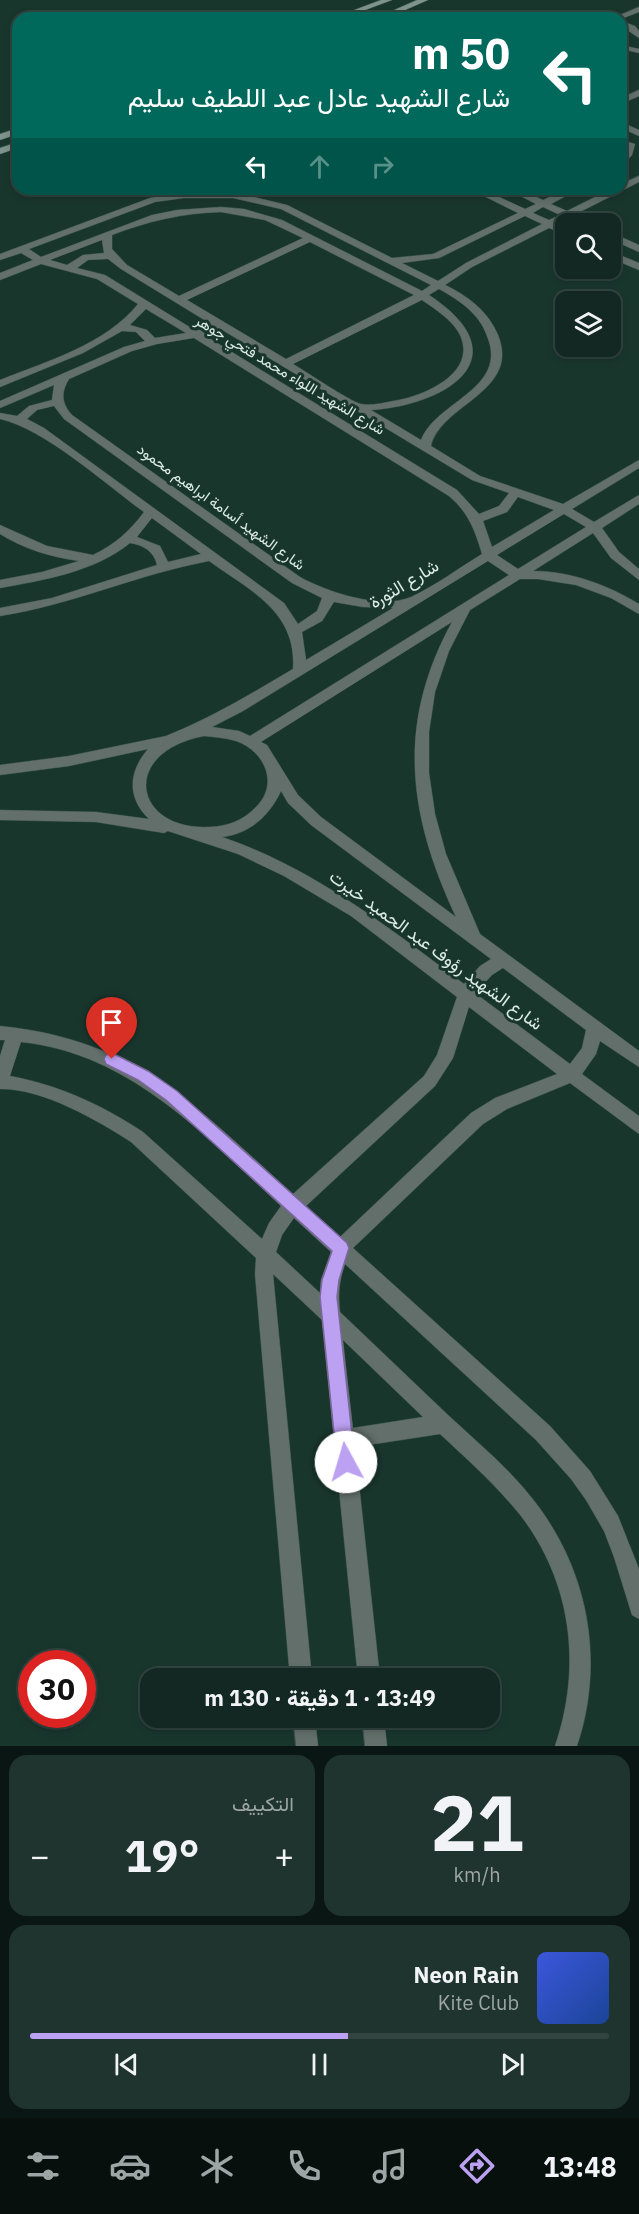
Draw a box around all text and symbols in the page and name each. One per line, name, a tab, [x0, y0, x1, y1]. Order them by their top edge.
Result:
text: 50 m	[412, 26, 510, 81]
icon: left	[531, 36, 609, 114]
text: شارع الشهيد عادل عبد اللطيف سليم	[128, 79, 510, 114]
icon: left	[240, 150, 273, 183]
icon: ahead	[303, 150, 336, 183]
icon: right	[366, 150, 399, 183]
map controls	[555, 213, 621, 357]
button: search	[555, 213, 621, 279]
button: layers	[555, 291, 621, 357]
street label: شارع الشهيد اللواء محمد فتحي جوهر	[189, 310, 389, 442]
street label: شارع الشهيد أسامة ابراهيم محمود	[132, 439, 309, 576]
street label: شارع الثورة	[365, 554, 443, 614]
street label: شارع الشهيد رؤوف عبد الحميد خيرت	[324, 864, 548, 1036]
pin	[86, 997, 137, 1059]
icon: arrive	[95, 1006, 128, 1039]
position arrow	[314, 1430, 378, 1494]
speed limit sign: 30	[18, 1650, 96, 1728]
text: 13:49 · 1 دقيقة · 130 m	[204, 1683, 436, 1712]
text: 21	[430, 1771, 524, 1872]
text: التكييف	[232, 1790, 294, 1817]
text: 19°	[124, 1826, 200, 1884]
text: −	[30, 1834, 50, 1877]
text: +	[274, 1834, 294, 1877]
text: km/h	[453, 1861, 501, 1888]
text: Neon Rain	[413, 1960, 519, 1989]
text: Kite Club	[438, 1989, 519, 2016]
icon: previous	[110, 2048, 143, 2081]
icon: pause	[303, 2048, 336, 2081]
icon: next	[496, 2048, 529, 2081]
icon: filters	[22, 2145, 64, 2187]
icon: car	[109, 2145, 151, 2187]
icon: climate	[196, 2145, 238, 2187]
icon: phone	[283, 2145, 325, 2187]
icon: music	[369, 2145, 411, 2187]
icon: directions	[456, 2145, 498, 2187]
text: 13:48	[543, 2149, 617, 2184]

